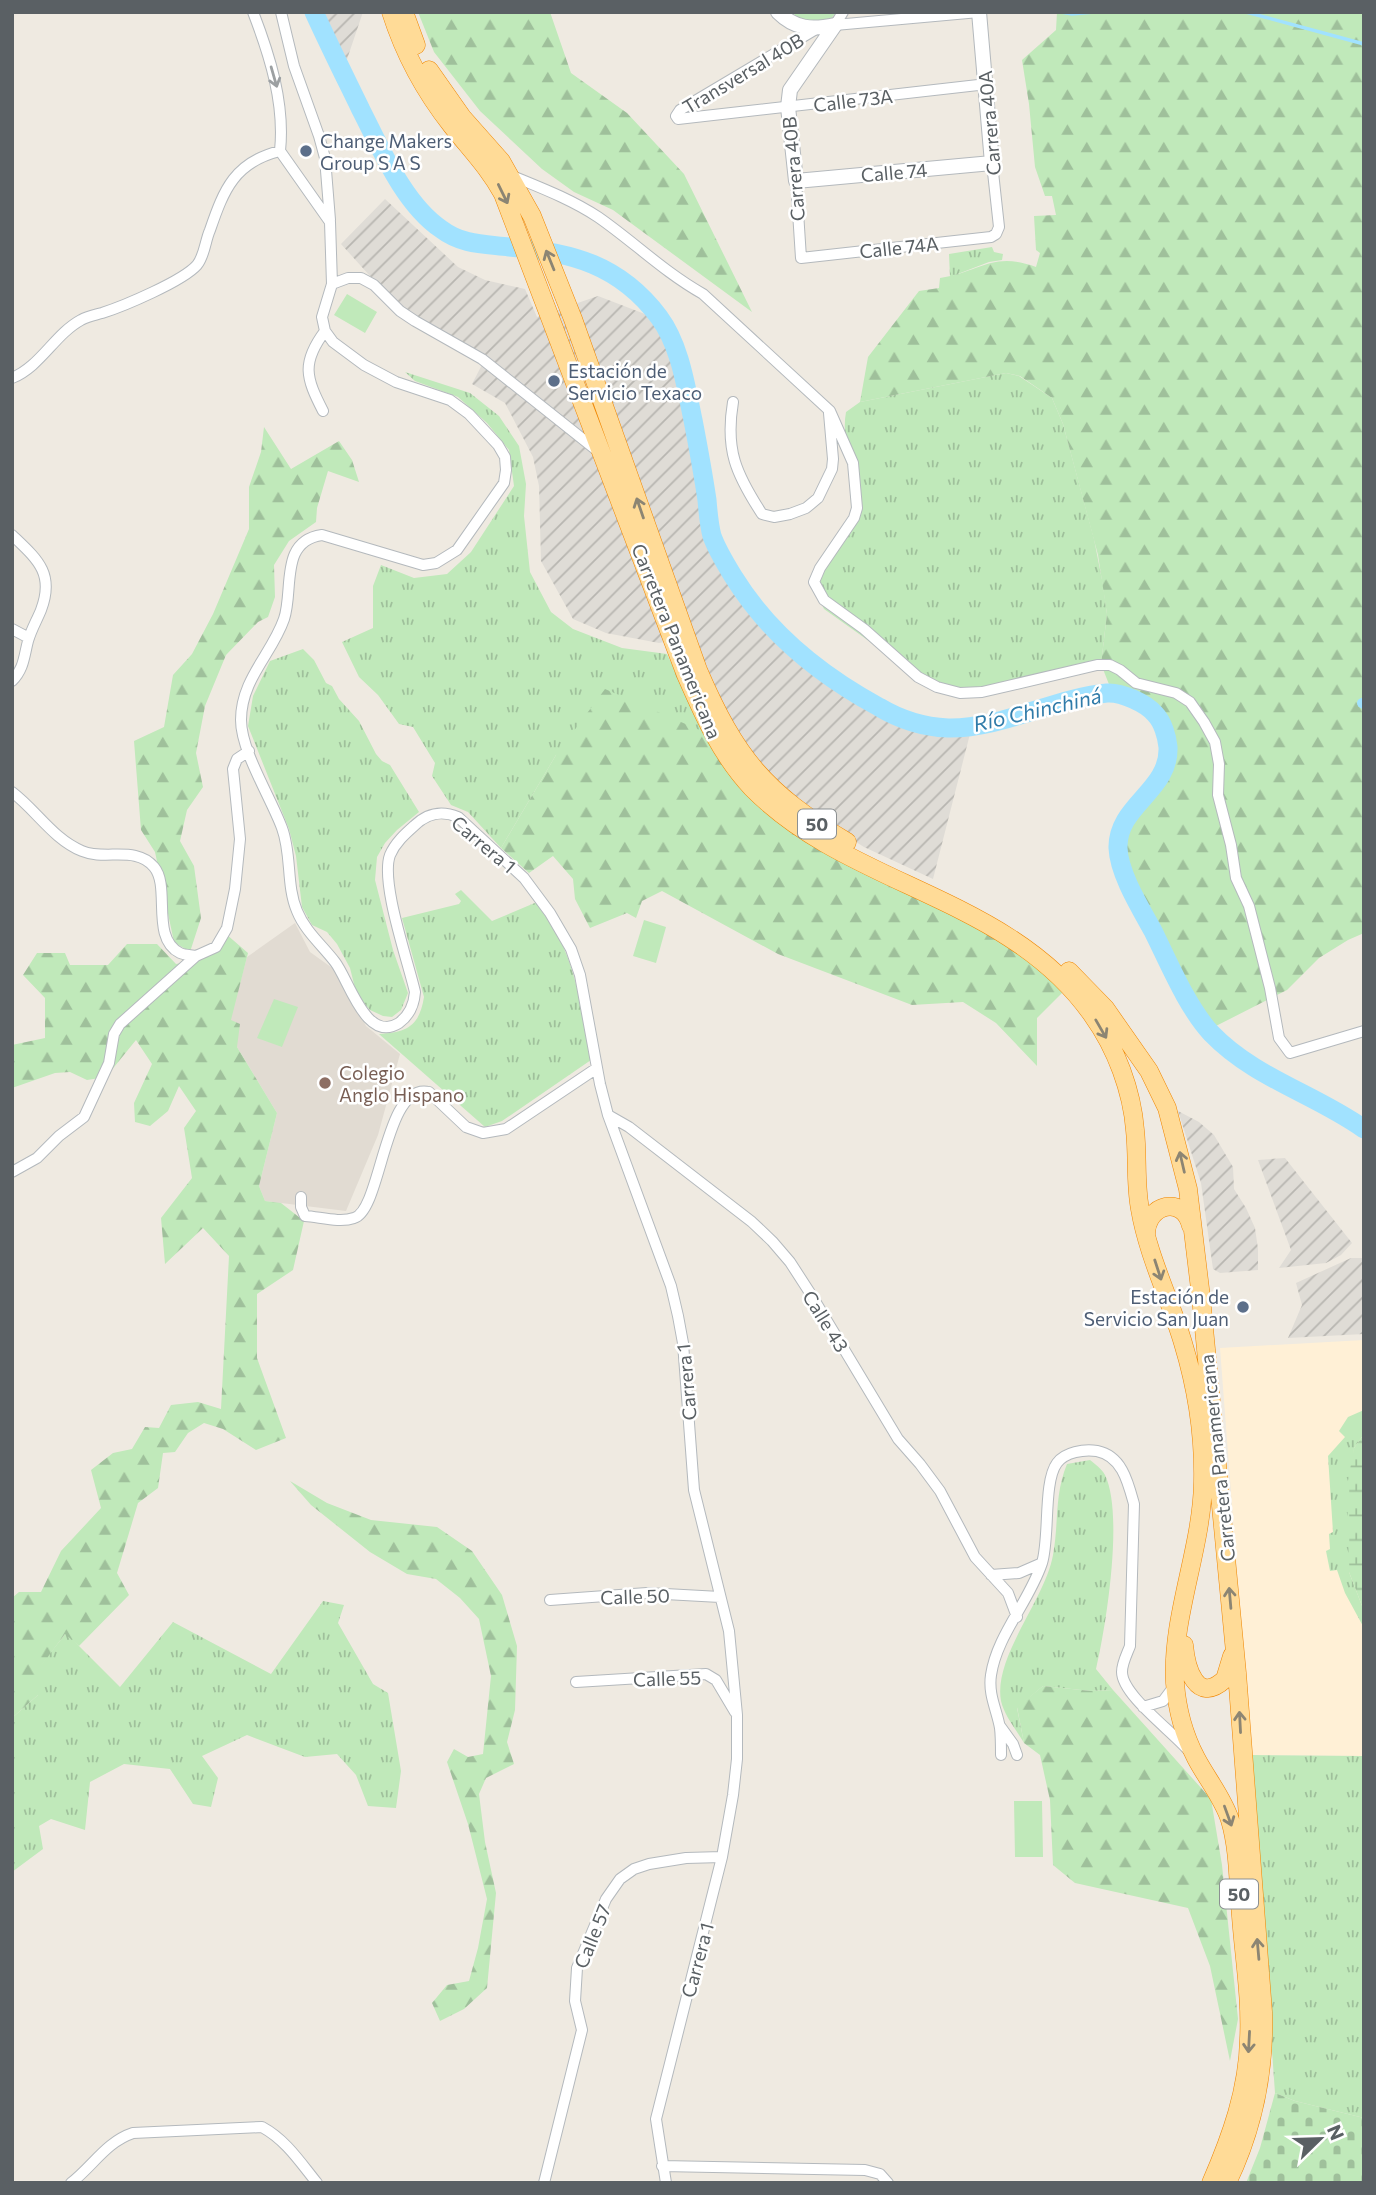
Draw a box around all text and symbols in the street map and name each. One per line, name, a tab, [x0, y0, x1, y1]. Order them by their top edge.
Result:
street label: Transversal 40B	[678, 28, 808, 118]
one-way arrow	[268, 66, 281, 88]
street label: Carrera 40A	[973, 70, 1005, 176]
street label: Calle 73A	[812, 84, 894, 116]
street label: Carrera 40B	[777, 116, 809, 222]
place label: Change Makers Group S A S	[320, 129, 452, 174]
marker: Change Makers Group S A S	[298, 143, 314, 159]
street label: Calle 74	[860, 158, 928, 186]
one-way arrow	[496, 183, 510, 204]
street label: Calle 74A	[858, 231, 940, 263]
one-way arrow	[543, 250, 556, 271]
place label: Estación de Servicio Texaco	[568, 359, 702, 404]
marker: Estación de Servicio Texaco	[546, 373, 562, 389]
one-way arrow	[633, 498, 645, 520]
street label: Carretera Panamericana	[627, 540, 727, 742]
water label: Río Chinchiná	[971, 682, 1105, 736]
street label: Carrera 1	[447, 810, 521, 878]
road number: 50	[798, 810, 836, 838]
one-way arrow	[1094, 1019, 1108, 1039]
place label: Colegio Anglo Hispano	[339, 1061, 464, 1106]
marker: Colegio Anglo Hispano	[317, 1075, 333, 1091]
one-way arrow	[1175, 1151, 1188, 1174]
one-way arrow	[1152, 1258, 1165, 1280]
place label: Estación de Servicio San Juan	[1084, 1285, 1229, 1330]
street label: Calle 43	[798, 1286, 854, 1356]
marker: Estación de Servicio San Juan	[1235, 1299, 1251, 1315]
street label: Carrera 1	[671, 1343, 701, 1421]
street label: Carretera Panamericana	[1195, 1353, 1239, 1563]
street label: Calle 50	[600, 1583, 670, 1609]
one-way arrow	[1223, 1587, 1236, 1610]
street label: Calle 55	[633, 1665, 701, 1691]
one-way arrow	[1233, 1711, 1246, 1734]
one-way arrow	[1223, 1805, 1235, 1827]
road number: 50	[1220, 1880, 1258, 1908]
street label: Calle 57	[569, 1901, 615, 1971]
street label: Carrera 1	[676, 1920, 718, 2000]
one-way arrow	[1251, 1938, 1264, 1961]
one-way arrow	[1242, 2030, 1255, 2053]
north arrow	[1285, 2104, 1355, 2174]
text: N	[1323, 2121, 1349, 2143]

